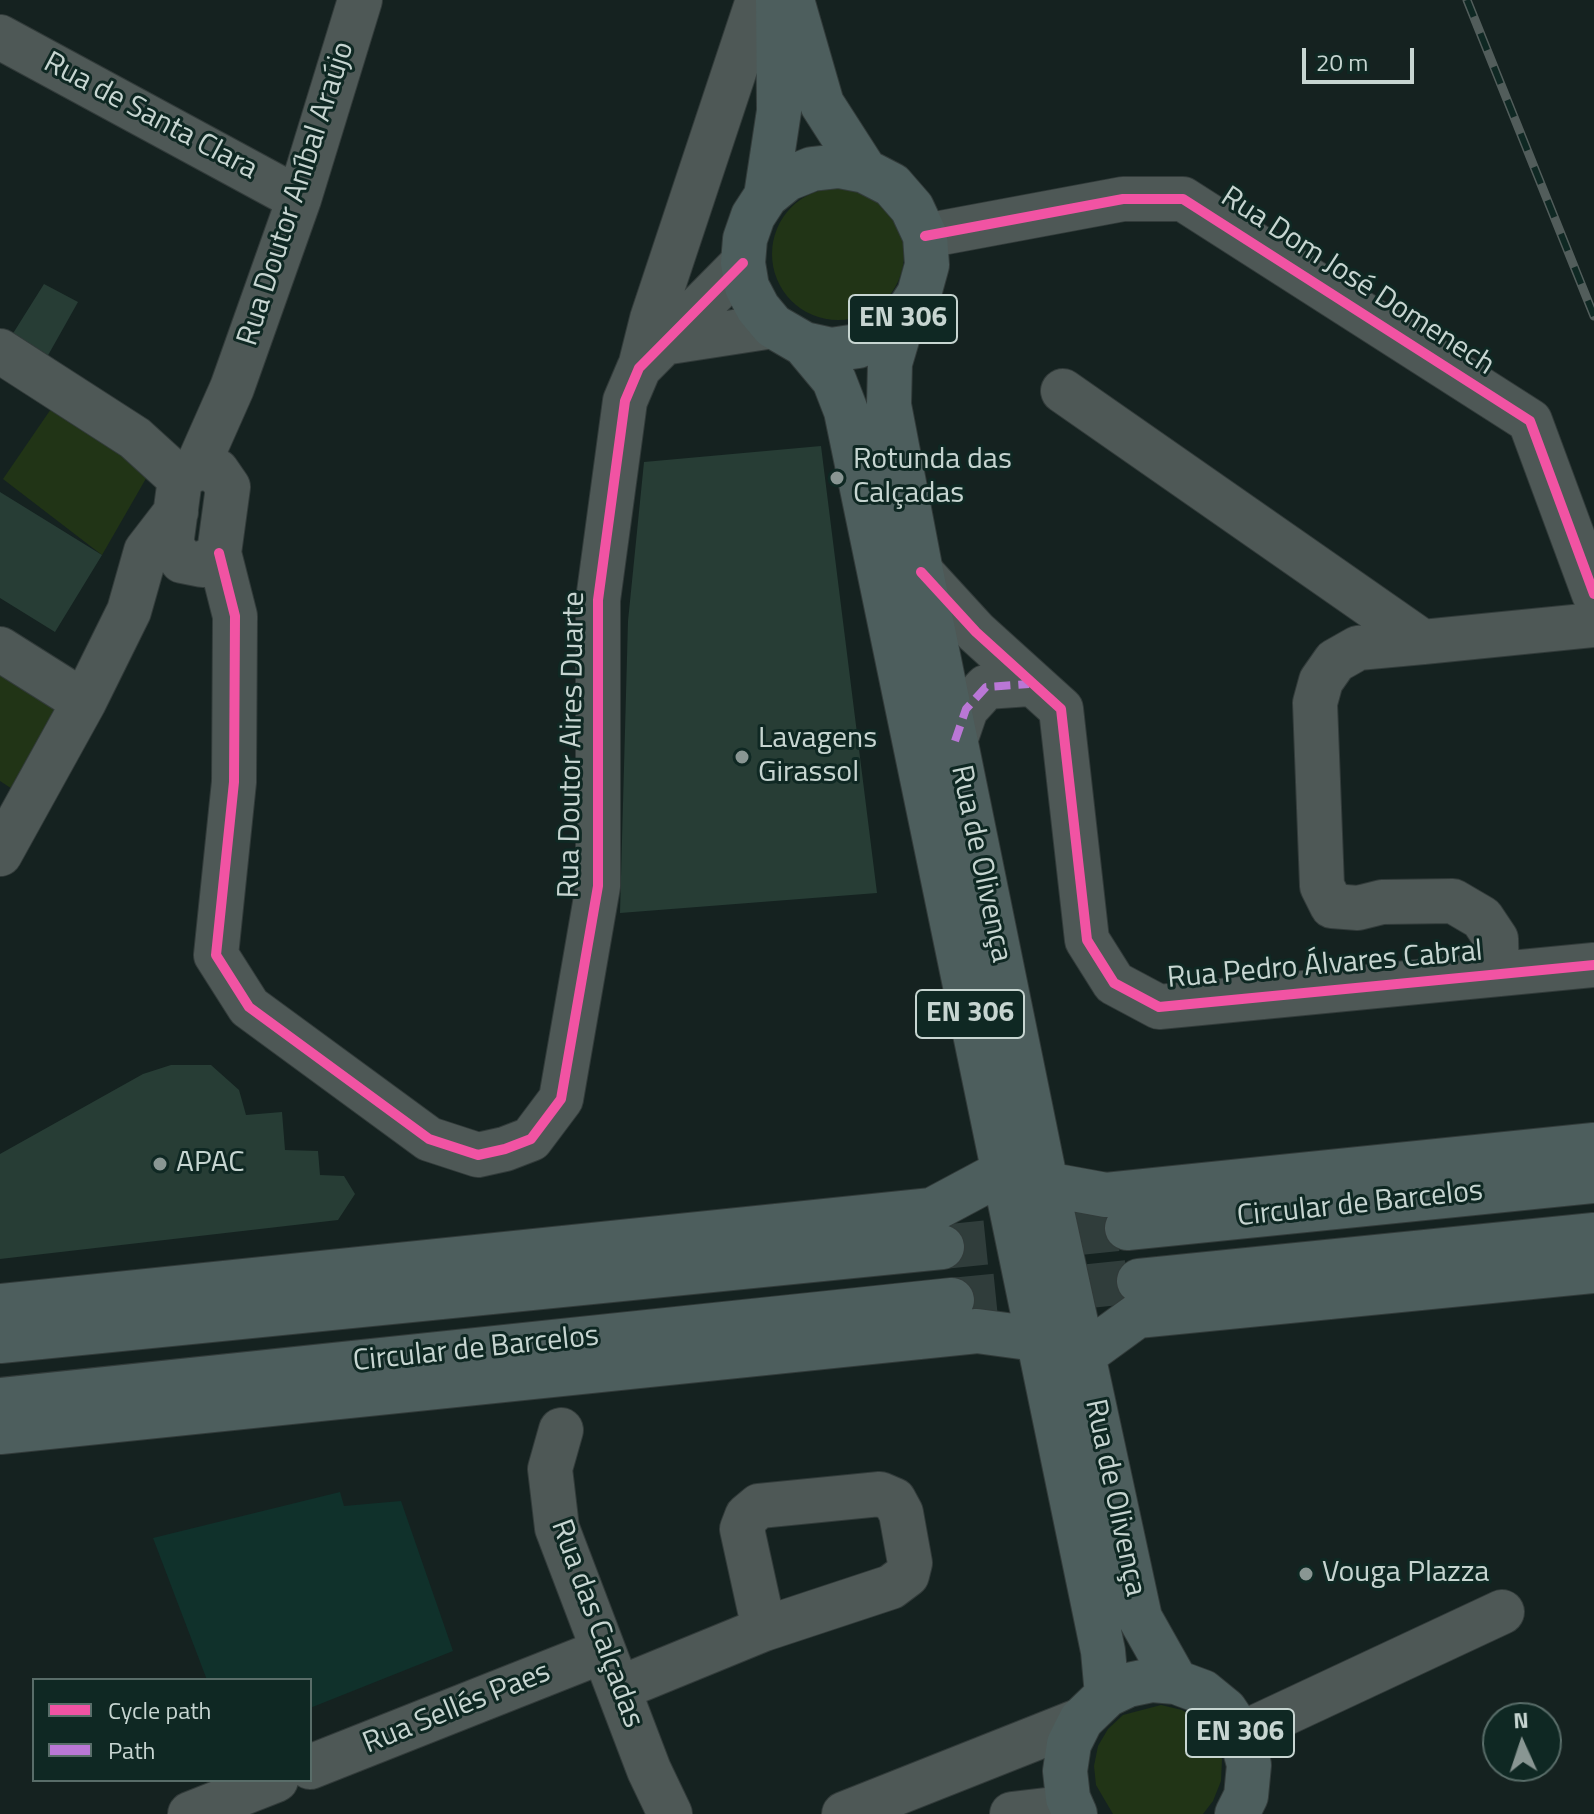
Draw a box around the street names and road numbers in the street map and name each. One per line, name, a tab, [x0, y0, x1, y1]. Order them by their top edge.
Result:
street label: Rua Doutor Aníbal Araújo	[231, 38, 363, 350]
street label: Rua de Santa Clara	[37, 46, 263, 188]
street label: Rua Dom José Domenech	[1214, 180, 1500, 384]
road number: EN 306	[849, 295, 957, 343]
street label: Rua Doutor Aires Duarte	[552, 591, 594, 899]
street label: Rua de Olivença	[942, 762, 1018, 966]
street label: Rua Pedro Álvares Cabral	[1166, 934, 1484, 998]
road number: EN 306	[916, 990, 1024, 1038]
street label: Circular de Barcelos	[1235, 1174, 1485, 1236]
street label: Circular de Barcelos	[351, 1319, 601, 1381]
street label: Rua de Olivença	[1076, 1396, 1152, 1600]
street label: Rua das Calçadas	[542, 1515, 650, 1733]
street label: Rua Sellés Paes	[358, 1655, 556, 1763]
road number: EN 306	[1186, 1709, 1294, 1757]

